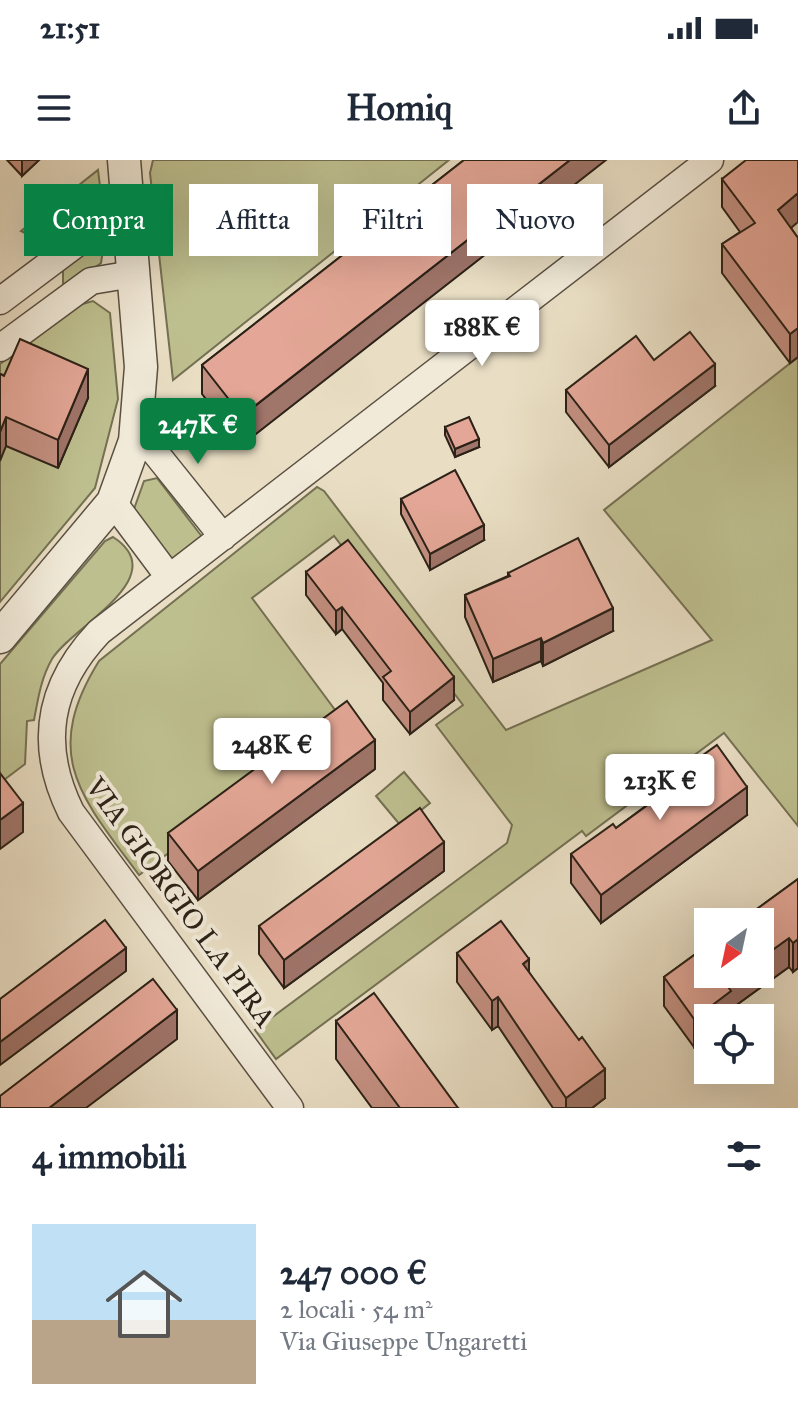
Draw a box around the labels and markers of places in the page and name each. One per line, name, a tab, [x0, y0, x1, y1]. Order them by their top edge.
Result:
pin: 188K €	[417, 300, 547, 368]
pin: 247K €	[133, 398, 263, 466]
pin: 248K €	[207, 718, 337, 786]
pin: 213K €	[595, 754, 725, 822]

